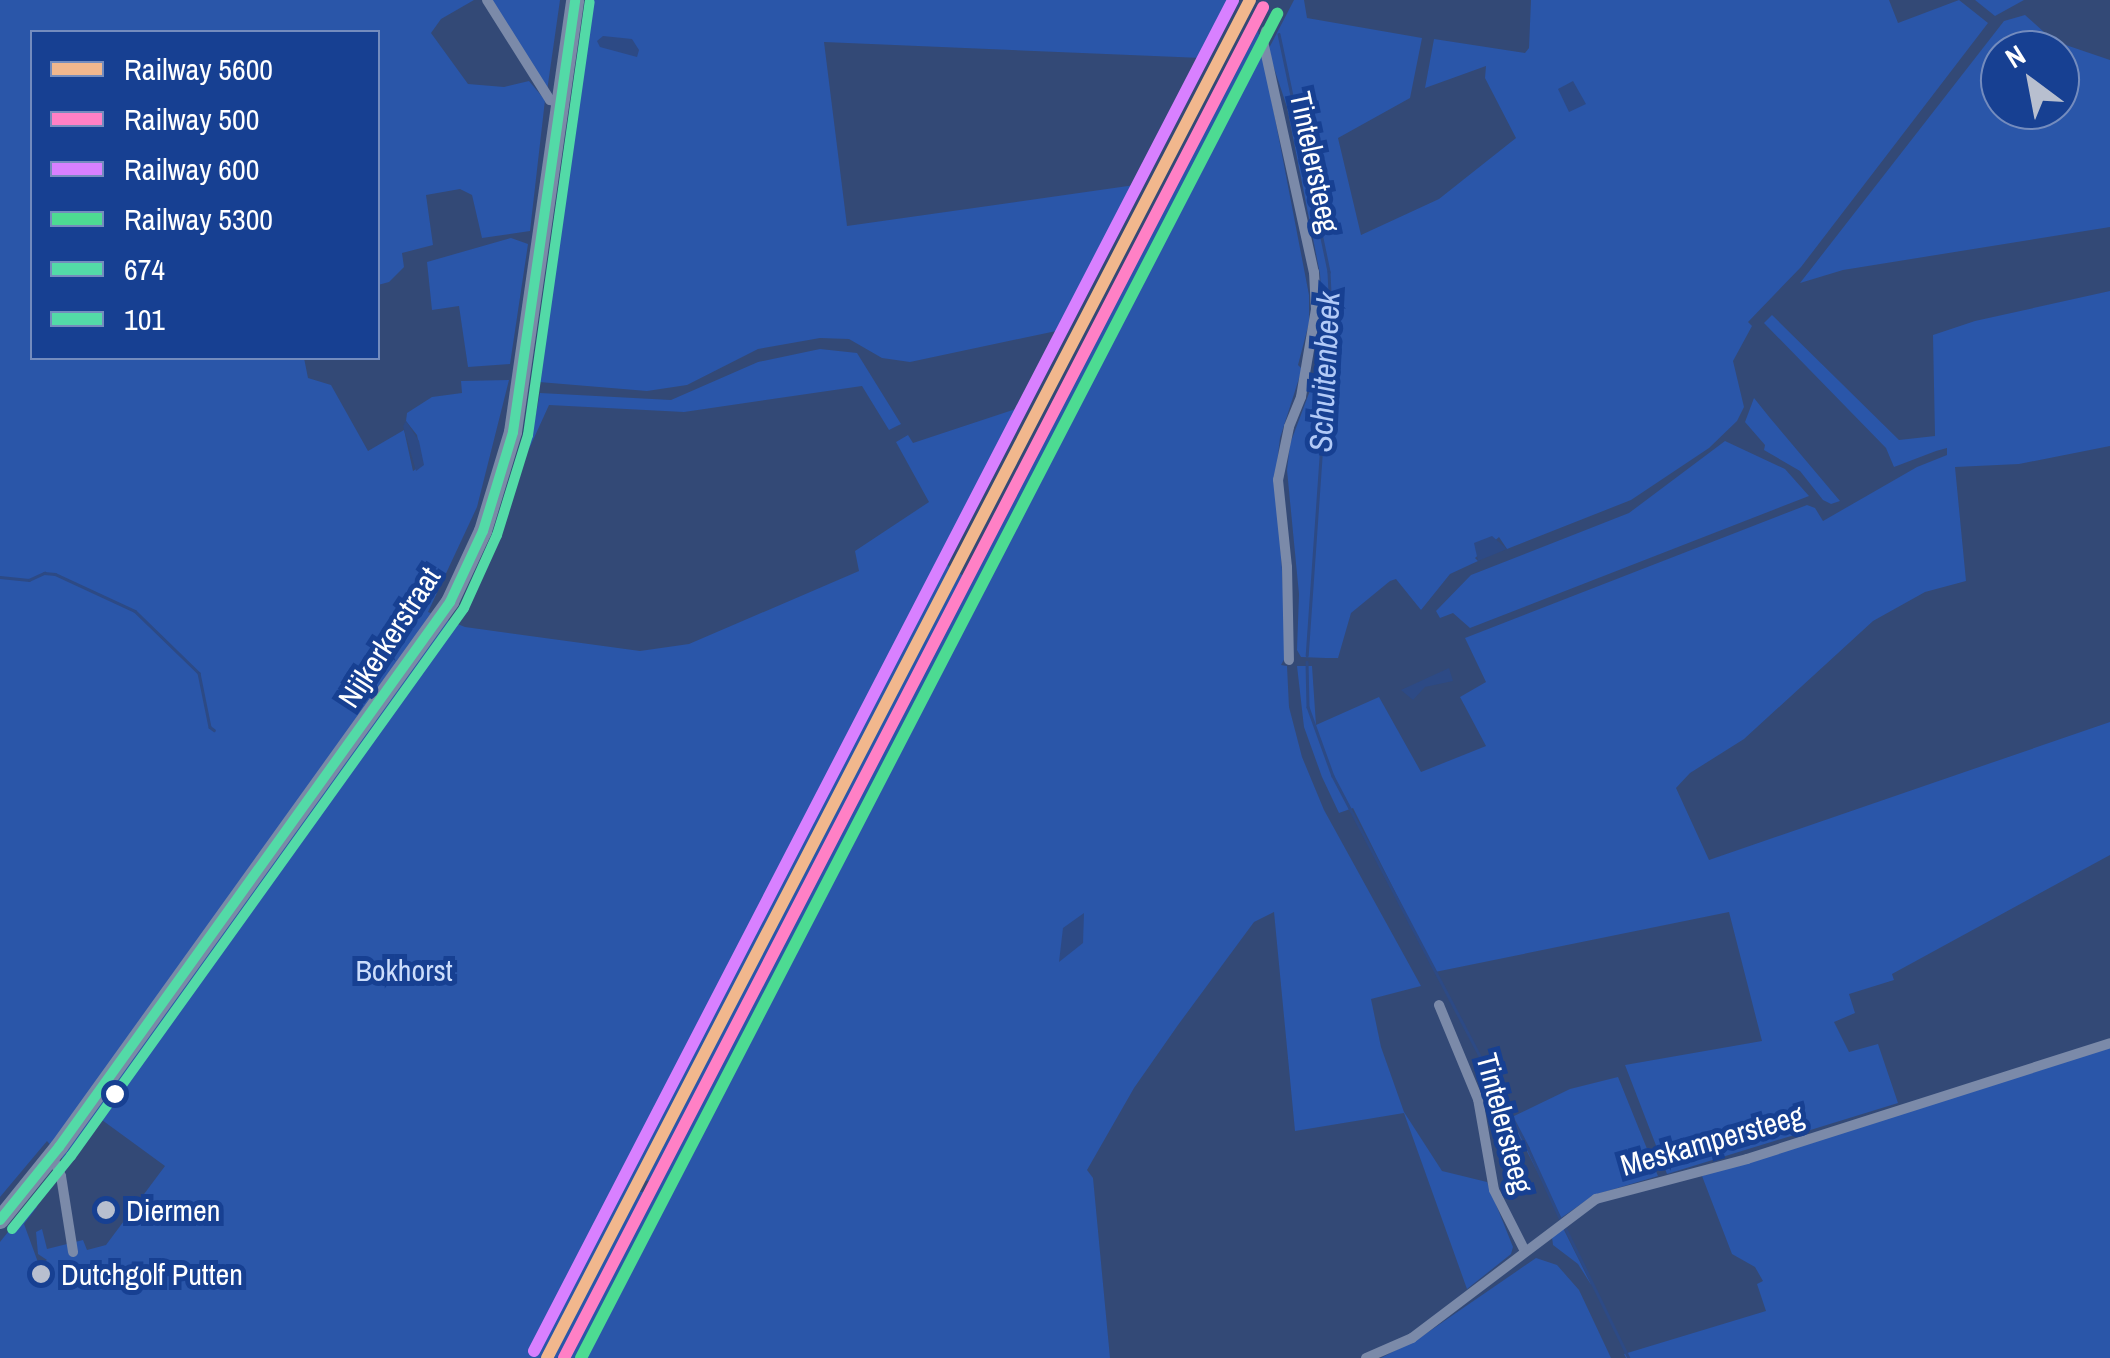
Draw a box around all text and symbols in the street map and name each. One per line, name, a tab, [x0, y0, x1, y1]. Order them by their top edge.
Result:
legend	[30, 30, 380, 360]
north arrow	[1980, 30, 2080, 130]
text: N	[1998, 36, 2032, 77]
text: Railway 5600	[124, 49, 273, 89]
street label: Tintelersteeg	[1283, 88, 1347, 236]
text: Railway 500	[124, 99, 259, 139]
text: Railway 600	[124, 149, 259, 189]
text: Railway 5300	[124, 199, 273, 239]
text: 674	[124, 249, 165, 289]
water label: Schuitenbeek	[1302, 291, 1348, 453]
text: 101	[124, 299, 165, 339]
street label: Nijkerkerstraat	[330, 560, 448, 714]
park label: Bokhorst	[355, 952, 453, 988]
street label: Tintelersteeg	[1469, 1049, 1541, 1197]
unlabelled marker	[105, 1084, 125, 1104]
street label: Meskampersteeg	[1616, 1097, 1808, 1183]
place label: Diermen	[126, 1192, 220, 1228]
marker: Diermen	[95, 1199, 117, 1221]
place label: Dutchgolf Putten	[61, 1256, 243, 1292]
marker: Dutchgolf Putten	[30, 1263, 52, 1285]

